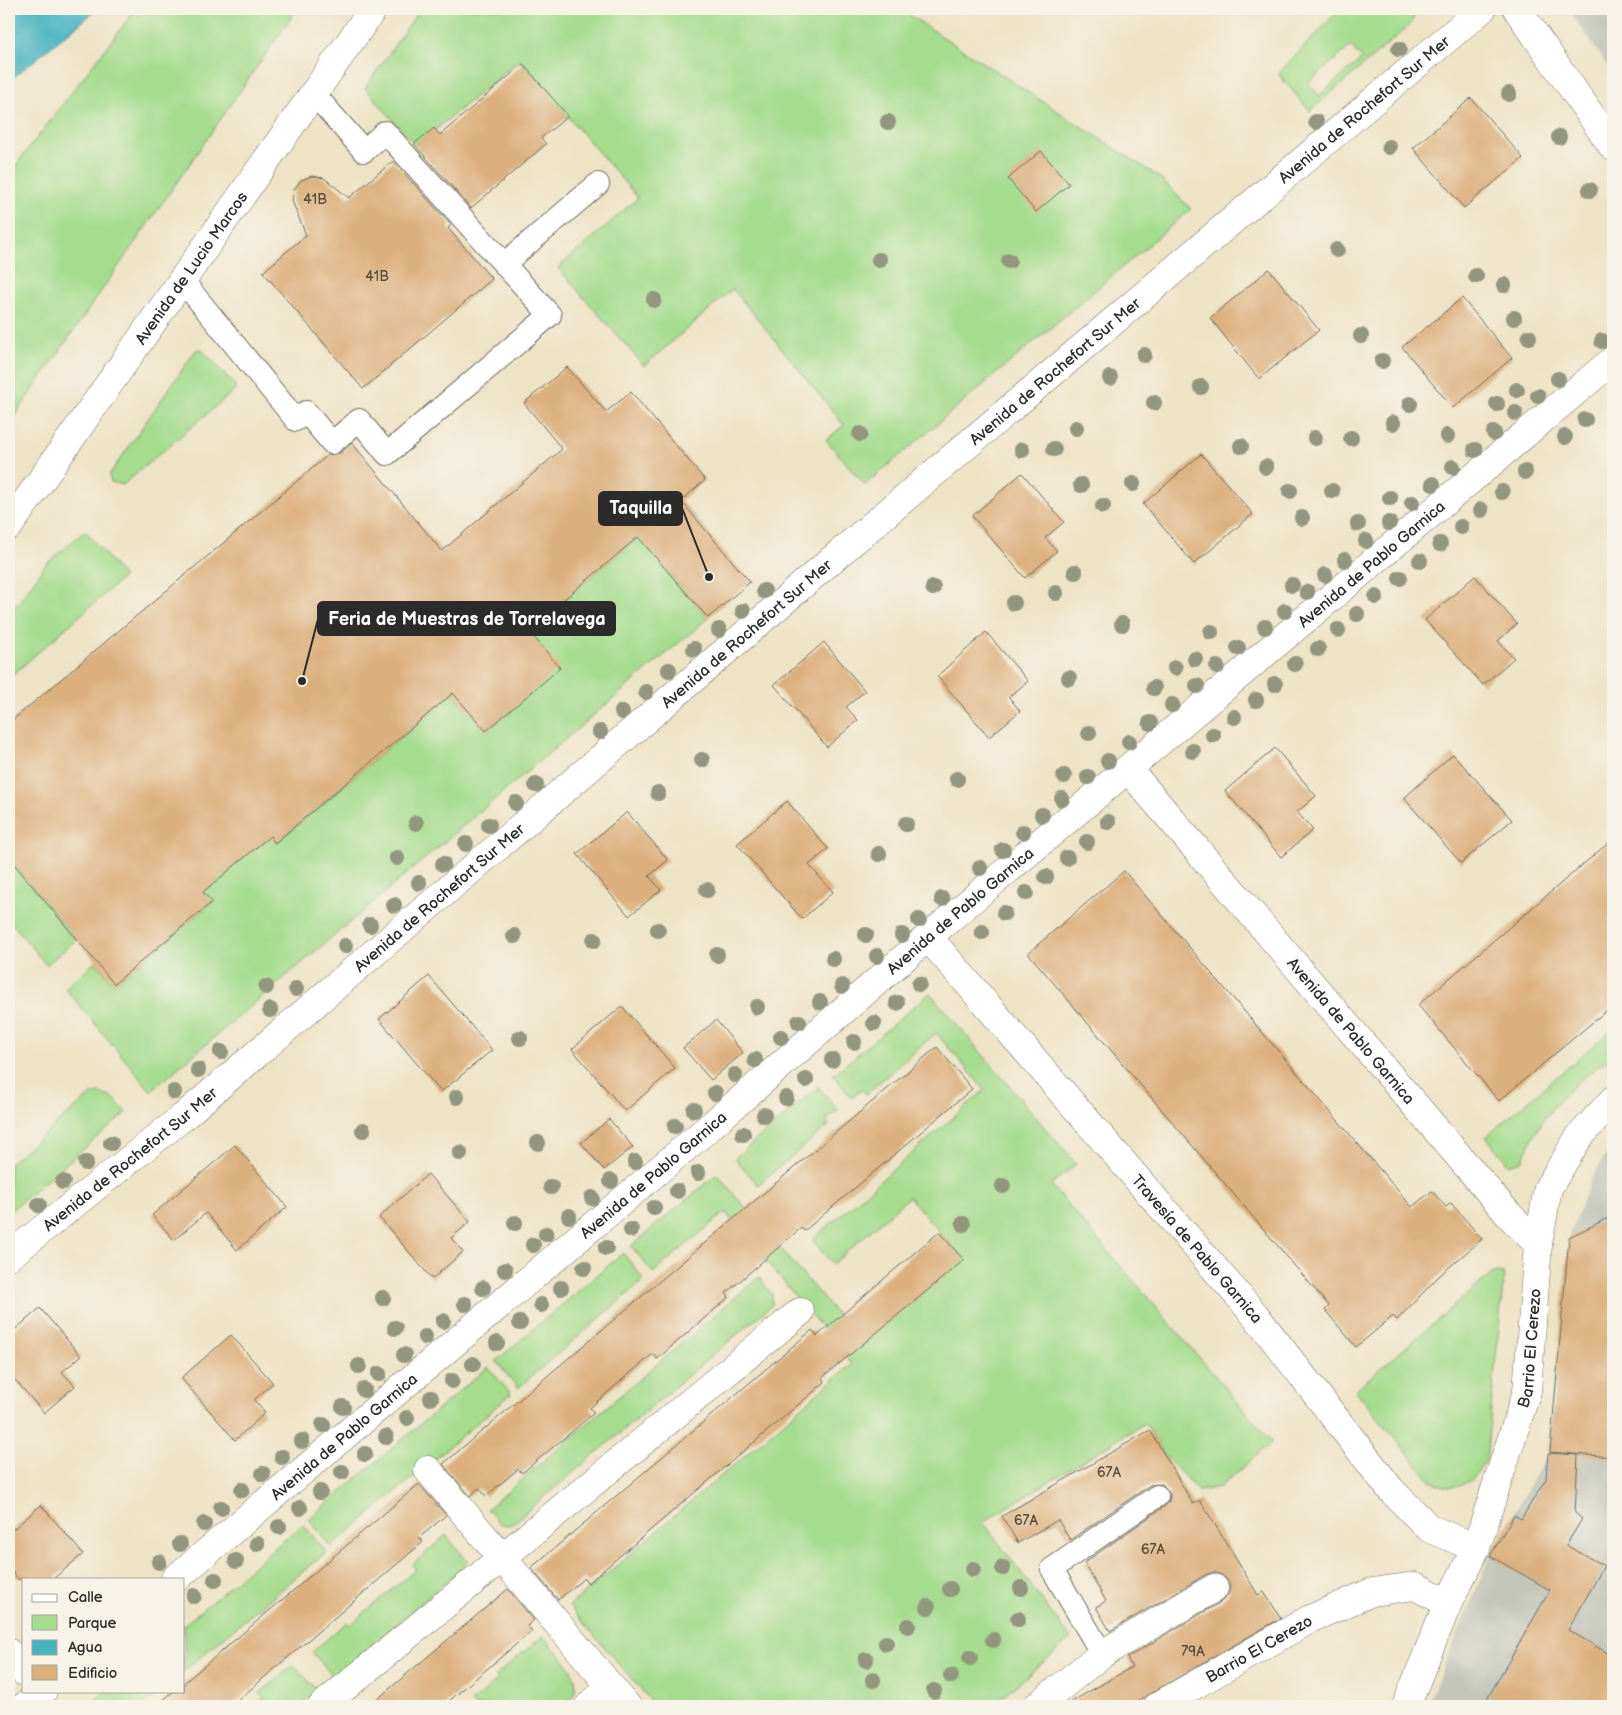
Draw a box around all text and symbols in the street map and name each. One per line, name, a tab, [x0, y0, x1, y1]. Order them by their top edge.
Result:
street label: Avenida de Rochefort Sur Mer	[1275, 32, 1454, 188]
street label: Avenida de Lucio Marcos	[132, 188, 252, 349]
house number: 41B	[303, 191, 327, 208]
house number: 41B	[365, 268, 389, 285]
street label: Avenida de Rochefort Sur Mer	[966, 294, 1145, 450]
callout: Taquilla	[599, 492, 682, 525]
text: Taquilla	[610, 498, 672, 519]
street label: Avenida de Pablo Garnica	[1295, 498, 1450, 632]
street label: Avenida de Rochefort Sur Mer	[658, 556, 836, 713]
callout: Feria de Muestras de Torrelavega	[318, 602, 615, 635]
text: Feria de Muestras de Torrelavega	[328, 609, 606, 630]
street label: Avenida de Rochefort Sur Mer	[351, 820, 529, 977]
street label: Avenida de Pablo Garnica	[884, 844, 1038, 979]
street label: Avenida de Pablo Garnica	[1283, 955, 1418, 1109]
street label: Avenida de Rochefort Sur Mer	[40, 1084, 222, 1236]
street label: Avenida de Pablo Garnica	[577, 1108, 731, 1243]
street label: Travesía de Pablo Garnica	[1127, 1171, 1266, 1327]
street label: Barrio El Cerezo	[1514, 1288, 1546, 1410]
street label: Avenida de Pablo Garnica	[267, 1370, 422, 1505]
house number: 67A	[1097, 1464, 1121, 1481]
house number: 67A	[1014, 1512, 1038, 1529]
house number: 67A	[1141, 1541, 1165, 1558]
legend	[22, 1578, 185, 1692]
text: Calle	[68, 1588, 103, 1607]
street label: Barrio El Cerezo	[1203, 1612, 1316, 1688]
text: Parque	[68, 1614, 117, 1633]
text: Agua	[68, 1638, 102, 1657]
house number: 79A	[1181, 1643, 1205, 1660]
text: Edificio	[68, 1664, 117, 1683]

